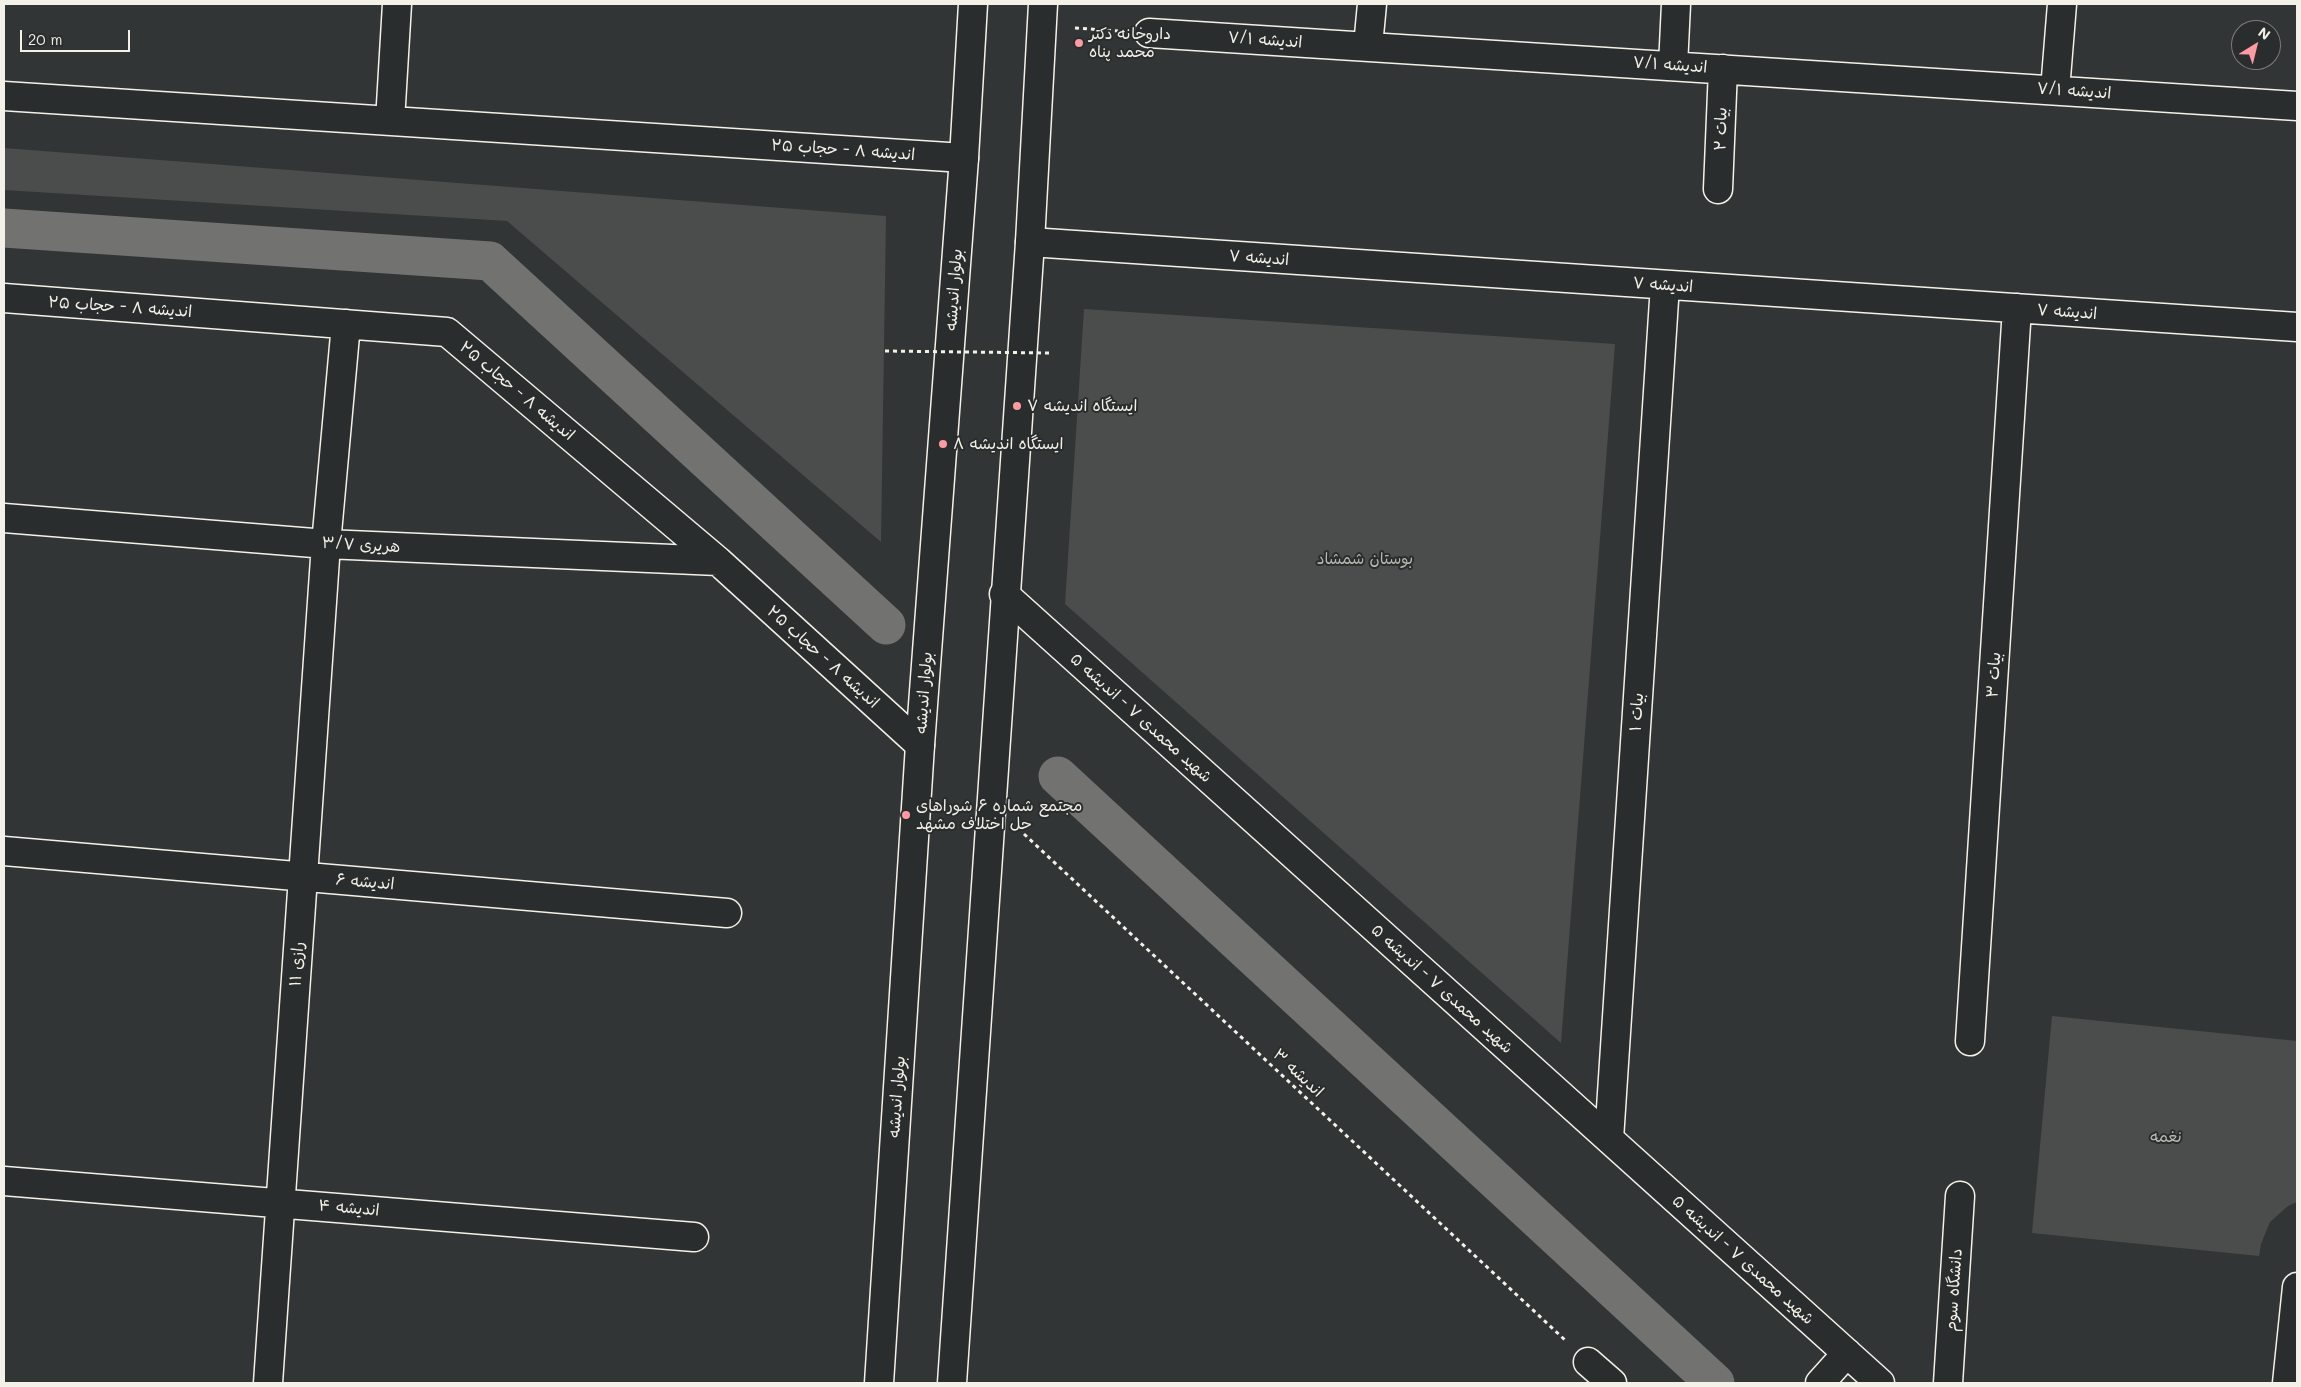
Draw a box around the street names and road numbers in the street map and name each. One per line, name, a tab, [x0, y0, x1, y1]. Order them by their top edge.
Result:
street label: اندیشه ۷/۱	[1227, 28, 1303, 52]
street label: اندیشه ۷/۱	[1632, 53, 1708, 77]
street label: اندیشه ۷/۱	[2036, 79, 2112, 103]
street label: بیات ۲	[1711, 107, 1731, 151]
street label: اندیشه ۸ - حجاب ۲۵	[770, 135, 916, 165]
street label: اندیشه ۷	[1228, 246, 1290, 270]
street label: بولوار اندیشه	[942, 248, 966, 332]
street label: اندیشه ۷	[1632, 273, 1694, 297]
street label: اندیشه ۸ - حجاب ۲۵	[47, 292, 193, 322]
street label: اندیشه ۷	[2036, 300, 2098, 324]
street label: اندیشه ۸ - حجاب ۲۵	[456, 337, 578, 445]
street label: هریری ۳/۷	[321, 533, 401, 557]
street label: اندیشه ۸ - حجاب ۲۵	[763, 602, 883, 712]
street label: شهید محمدی ۷ - اندیشه ۵	[1066, 649, 1216, 787]
street label: بولوار اندیشه	[912, 651, 936, 735]
street label: بیات ۳	[1983, 651, 2005, 699]
street label: بیات ۱	[1626, 692, 1648, 732]
street label: اندیشه ۶	[335, 870, 395, 894]
street label: شهید محمدی ۷ - اندیشه ۵	[1367, 920, 1517, 1058]
street label: رازی ۱۱	[286, 941, 308, 987]
street label: اندیشه ۳	[1269, 1045, 1327, 1101]
street label: بولوار اندیشه	[885, 1055, 909, 1139]
street label: شهید محمدی ۷ - اندیشه ۵	[1668, 1191, 1818, 1329]
street label: اندیشه ۴	[318, 1196, 380, 1220]
street label: دانشگاه سوم	[1942, 1248, 1966, 1332]

